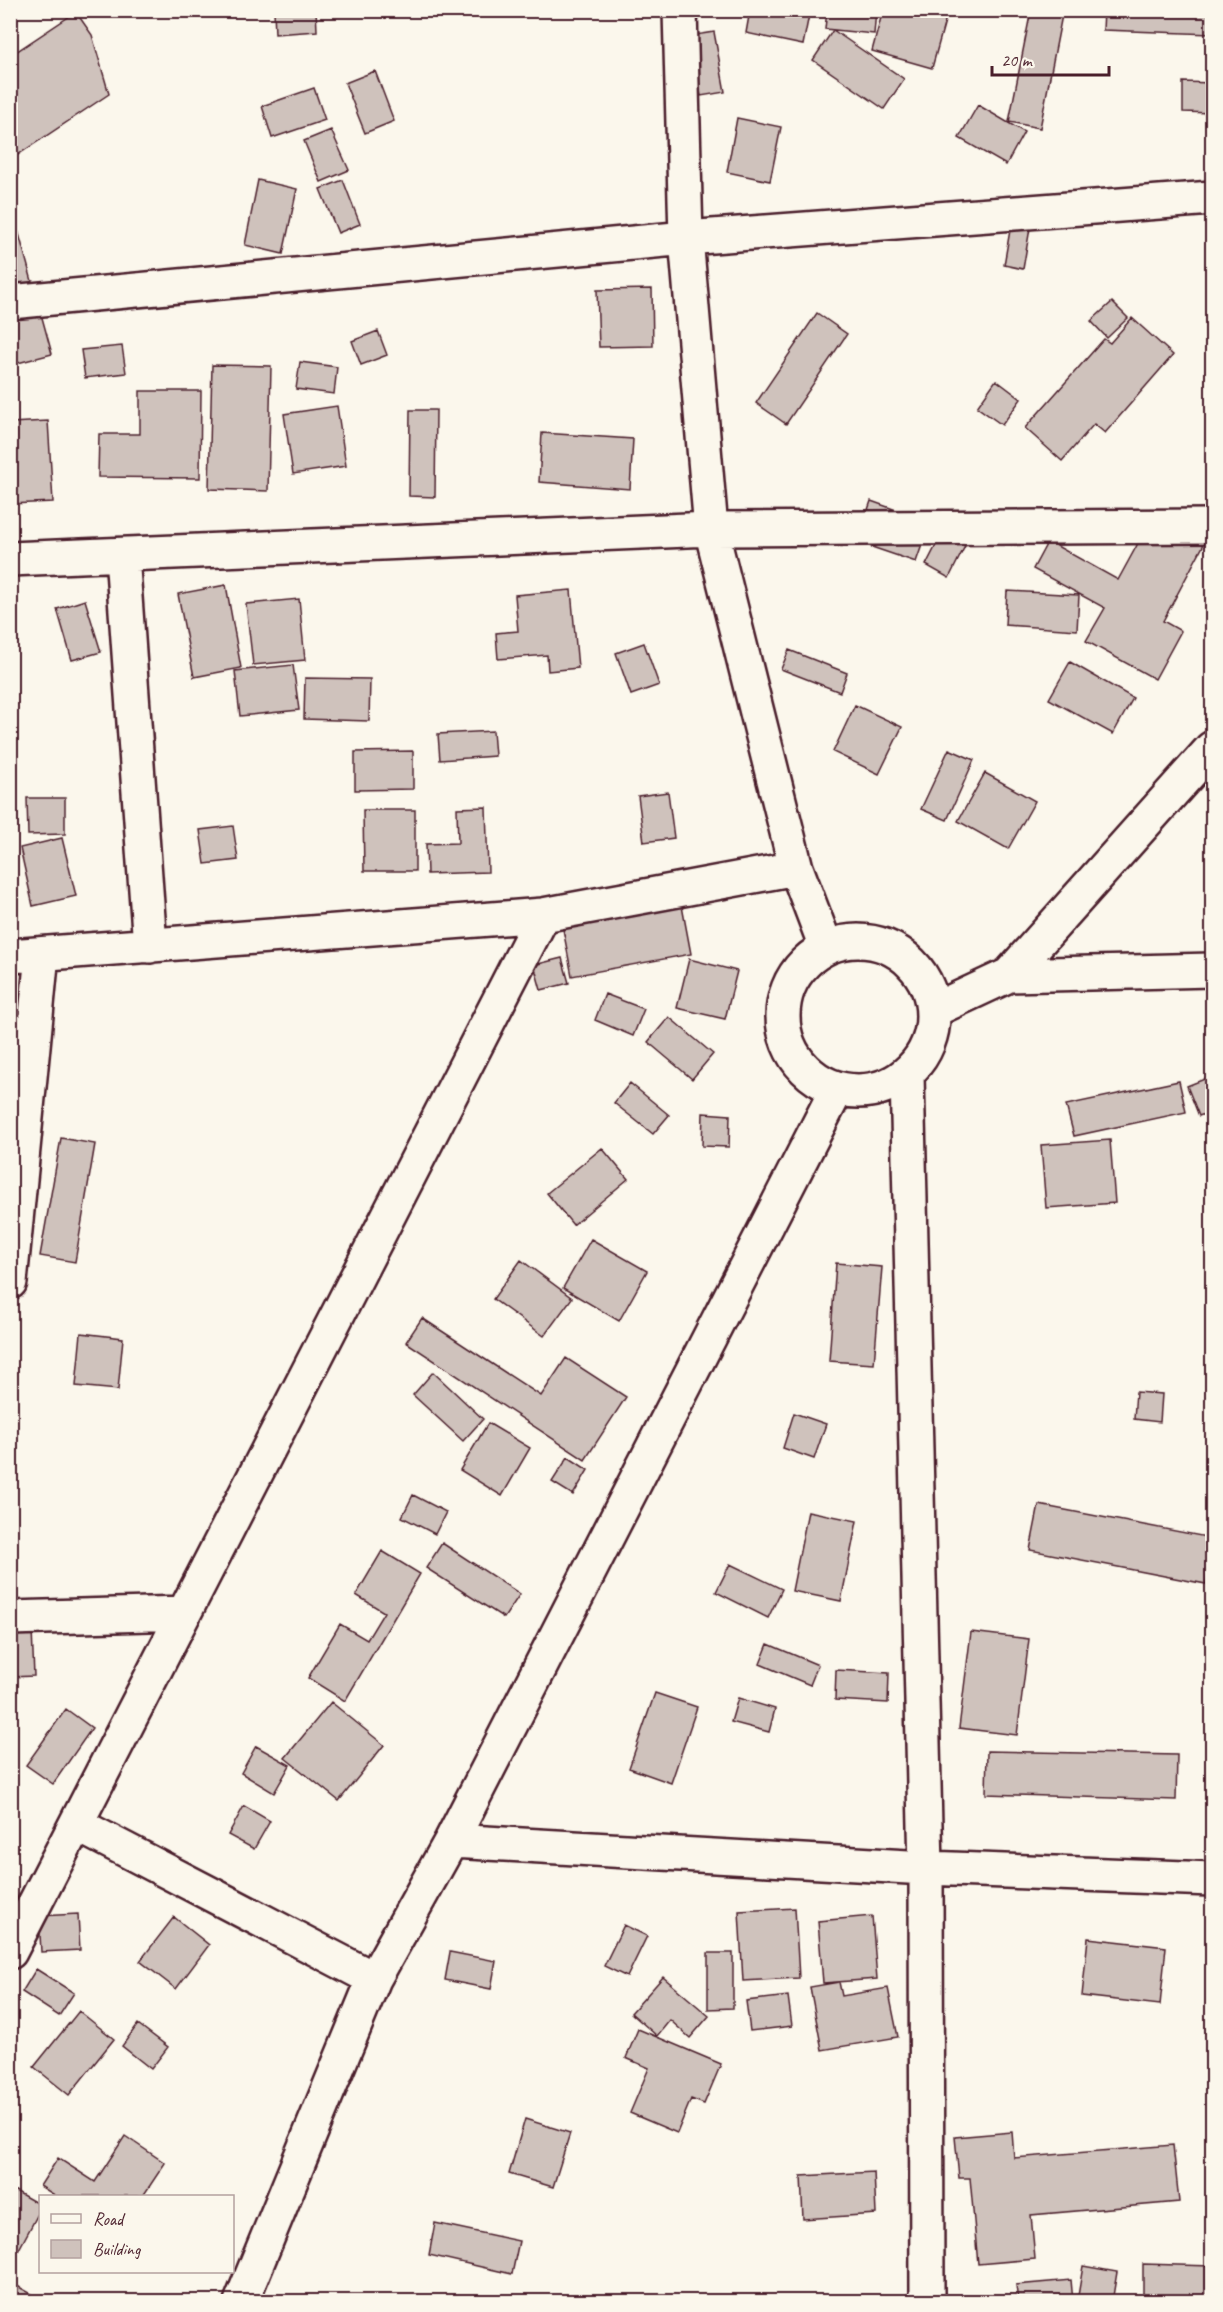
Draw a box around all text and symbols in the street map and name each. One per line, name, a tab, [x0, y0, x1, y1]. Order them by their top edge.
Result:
scale bar	[992, 39, 1109, 77]
text: 20 m	[1001, 49, 1034, 71]
legend	[39, 2195, 234, 2273]
text: Road	[93, 2208, 126, 2230]
text: Building	[93, 2238, 142, 2260]

